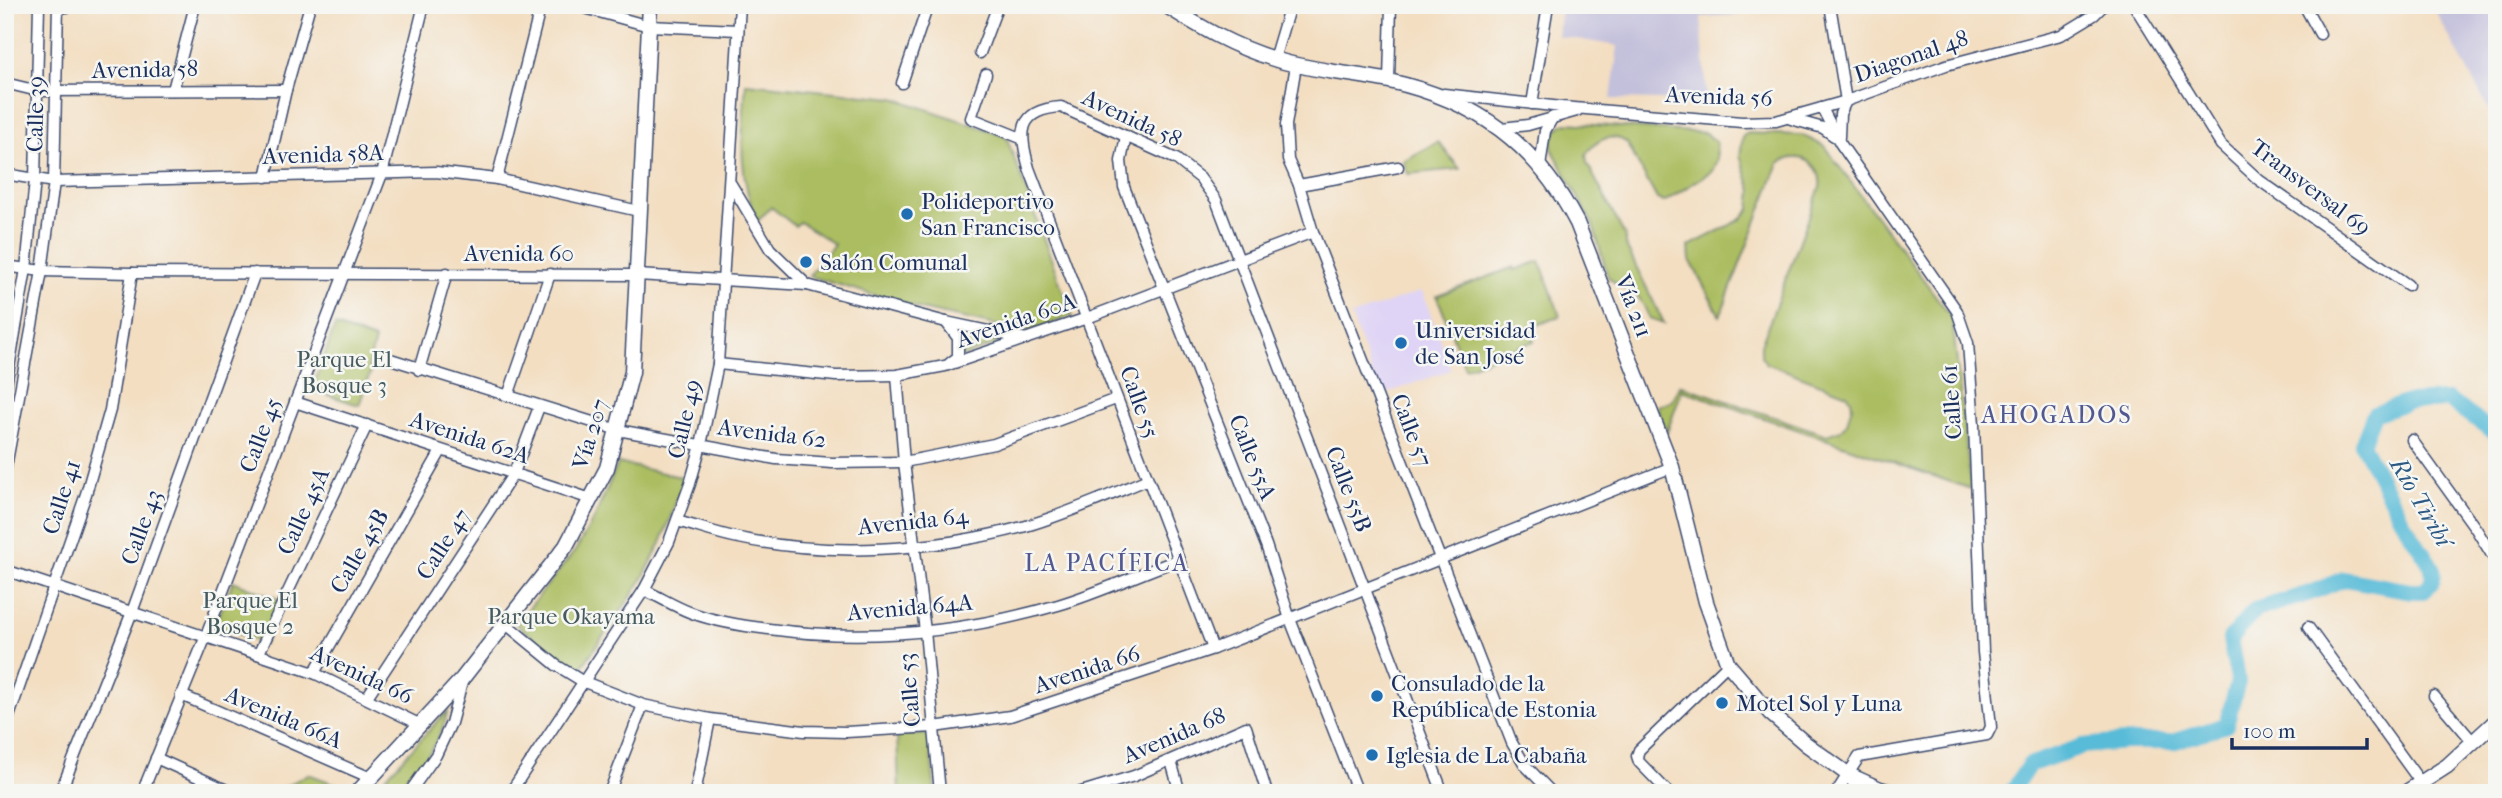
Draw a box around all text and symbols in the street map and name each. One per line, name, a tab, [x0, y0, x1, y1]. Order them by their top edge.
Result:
street label: Diagonal 48	[1850, 24, 1972, 89]
street label: Avenida 58	[91, 55, 198, 84]
street label: Calle 39	[21, 76, 50, 152]
street label: Avenida 56	[1664, 81, 1774, 112]
street label: Avenida 58	[1077, 83, 1186, 153]
street label: Transversal 69	[2245, 133, 2376, 241]
street label: Avenida 58A	[261, 139, 385, 170]
place label: Polideportivo San Francisco	[921, 188, 1055, 241]
marker: Polideportivo San Francisco	[899, 206, 915, 222]
street label: Avenida 60	[463, 240, 574, 267]
place label: Salón Comunal	[820, 249, 968, 276]
marker: Salón Comunal	[798, 254, 814, 270]
street label: Vía 211	[1609, 270, 1658, 341]
street label: Avenida 60A	[952, 287, 1081, 354]
place label: Universidad de San José	[1415, 317, 1536, 370]
marker: Universidad de San José	[1393, 335, 1409, 351]
park label: Parque El Bosque 3	[296, 346, 392, 399]
street label: Calle 55	[1114, 362, 1165, 442]
street label: Calle 61	[1935, 363, 1968, 441]
street label: Calle 49	[662, 377, 707, 461]
street label: Calle 57	[1385, 390, 1438, 471]
street label: Calle 45	[234, 394, 287, 476]
street label: Vía 207	[566, 396, 615, 474]
district label: AHOGADOS	[1980, 401, 2133, 429]
street label: Avenida 62A	[406, 405, 534, 470]
street label: Calle 55A	[1223, 411, 1282, 505]
street label: Avenida 62	[715, 413, 828, 454]
street label: Calle 55B	[1320, 442, 1377, 536]
water label: Río Tiribí	[2383, 451, 2460, 555]
street label: Calle 41	[37, 456, 86, 538]
street label: Calle 45A	[272, 462, 336, 559]
street label: Calle 43	[115, 486, 167, 568]
street label: Avenida 64	[856, 502, 971, 541]
street label: Calle 45B	[325, 504, 394, 598]
street label: Calle 47	[411, 504, 476, 585]
district label: LA PACÍFICA	[1024, 548, 1190, 577]
park label: Parque El Bosque 2	[202, 587, 298, 640]
street label: Avenida 64A	[845, 588, 975, 627]
park label: Parque Okayama	[487, 603, 655, 630]
street label: Avenida 66	[305, 639, 418, 710]
street label: Avenida 66	[1030, 639, 1144, 700]
street label: Calle 53	[893, 652, 926, 728]
place label: Consulado de la República de Estonia	[1391, 670, 1597, 723]
street label: Avenida 66A	[220, 680, 347, 755]
marker: Consulado de la República de Estonia	[1369, 688, 1385, 704]
place label: Motel Sol y Luna	[1736, 690, 1902, 717]
marker: Motel Sol y Luna	[1714, 695, 1730, 711]
street label: Avenida 68	[1118, 702, 1230, 770]
scale bar	[2232, 707, 2367, 751]
text: 100 m	[2243, 719, 2296, 743]
place label: Iglesia de La Cabaña	[1386, 742, 1587, 769]
marker: Iglesia de La Cabaña	[1364, 747, 1380, 763]

